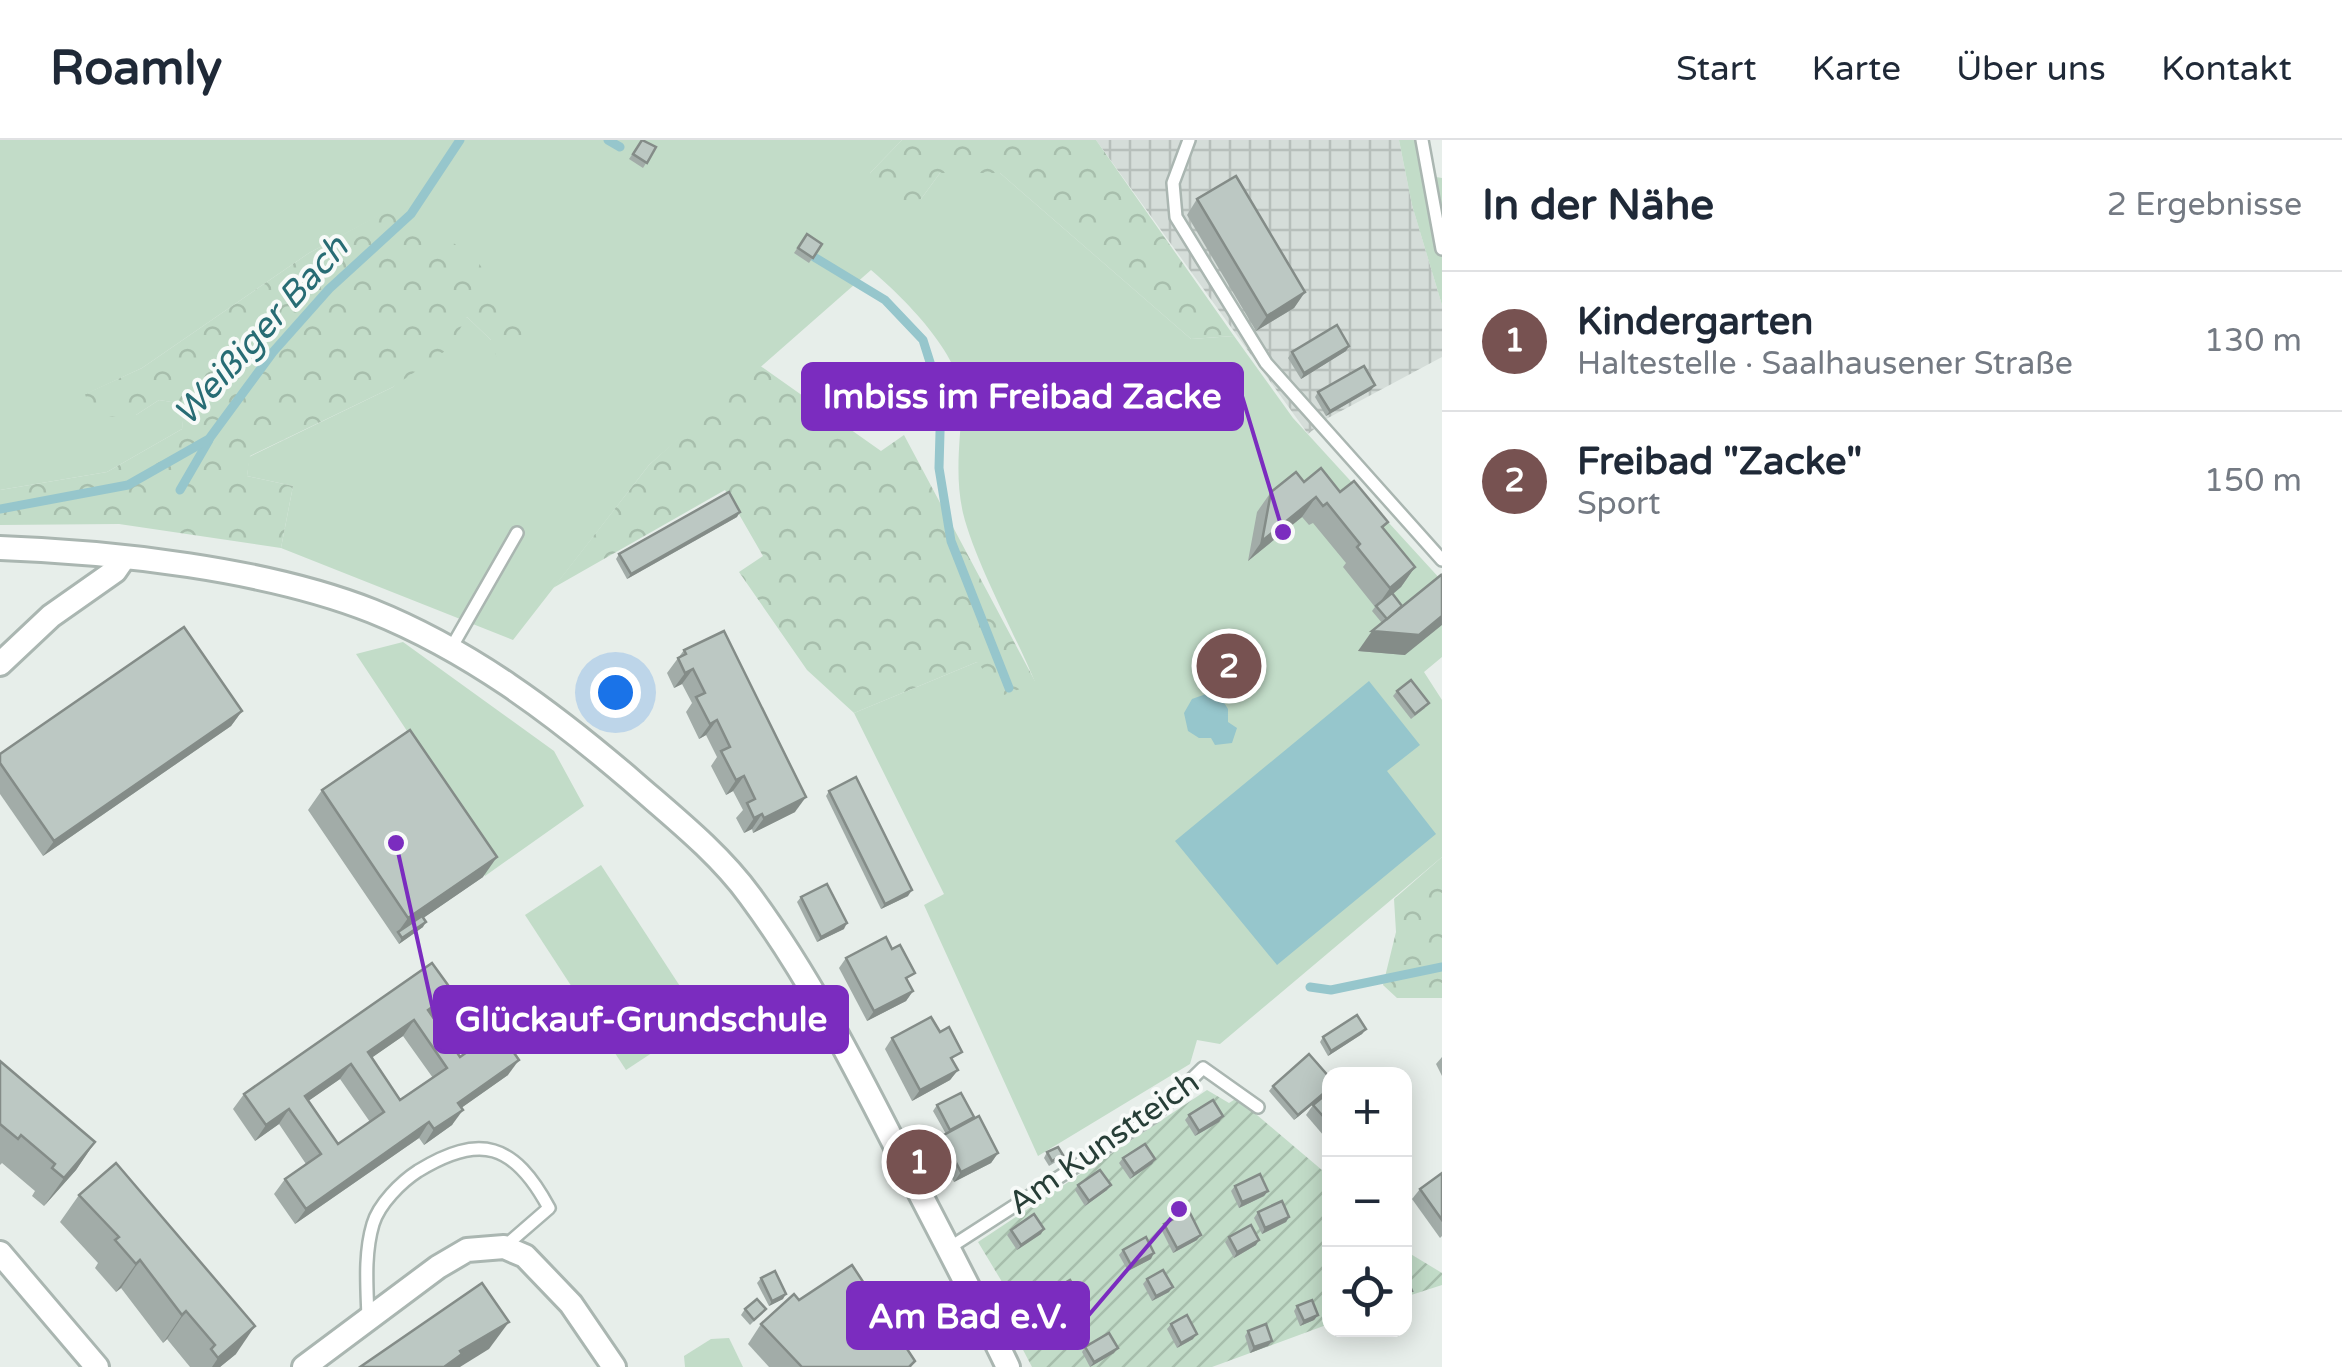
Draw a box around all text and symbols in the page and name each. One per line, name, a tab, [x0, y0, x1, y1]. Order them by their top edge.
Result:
text: Roamly	[50, 40, 222, 98]
text: Start	[1676, 48, 1757, 90]
text: Karte	[1812, 48, 1901, 90]
text: Über uns	[1956, 48, 2106, 90]
text: Kontakt	[2161, 48, 2292, 90]
text: In der Nähe	[1482, 180, 1714, 231]
text: 2 Ergebnisse	[2107, 186, 2302, 224]
water label: Weißiger Bach	[165, 226, 358, 434]
text: Kindergarten	[1577, 299, 1813, 345]
text: 1	[1504, 322, 1525, 360]
text: 130 m	[2204, 322, 2302, 360]
text: Haltestelle · Saalhausener Straße	[1577, 345, 2073, 383]
callout: Imbiss im Freibad Zacke	[803, 364, 1242, 429]
text: Imbiss im Freibad Zacke	[822, 376, 1222, 418]
text: Freibad "Zacke"	[1577, 439, 1862, 485]
text: 2	[1504, 462, 1525, 500]
text: 150 m	[2204, 462, 2302, 500]
text: Sport	[1577, 485, 1661, 523]
pin: 2	[1196, 628, 1262, 704]
your location	[590, 667, 641, 718]
callout: Glückauf-Grundschule	[435, 987, 847, 1052]
text: Glückauf-Grundschule	[455, 999, 827, 1041]
street label: Am Kunstteich	[1001, 1063, 1207, 1223]
map controls	[1322, 1067, 1412, 1337]
button: +	[1322, 1067, 1412, 1157]
pin: 1	[886, 1124, 952, 1200]
button: −	[1322, 1157, 1412, 1247]
button: locate	[1322, 1247, 1412, 1337]
callout: Am Bad e.V.	[848, 1283, 1088, 1348]
text: Am Bad e.V.	[868, 1296, 1068, 1338]

